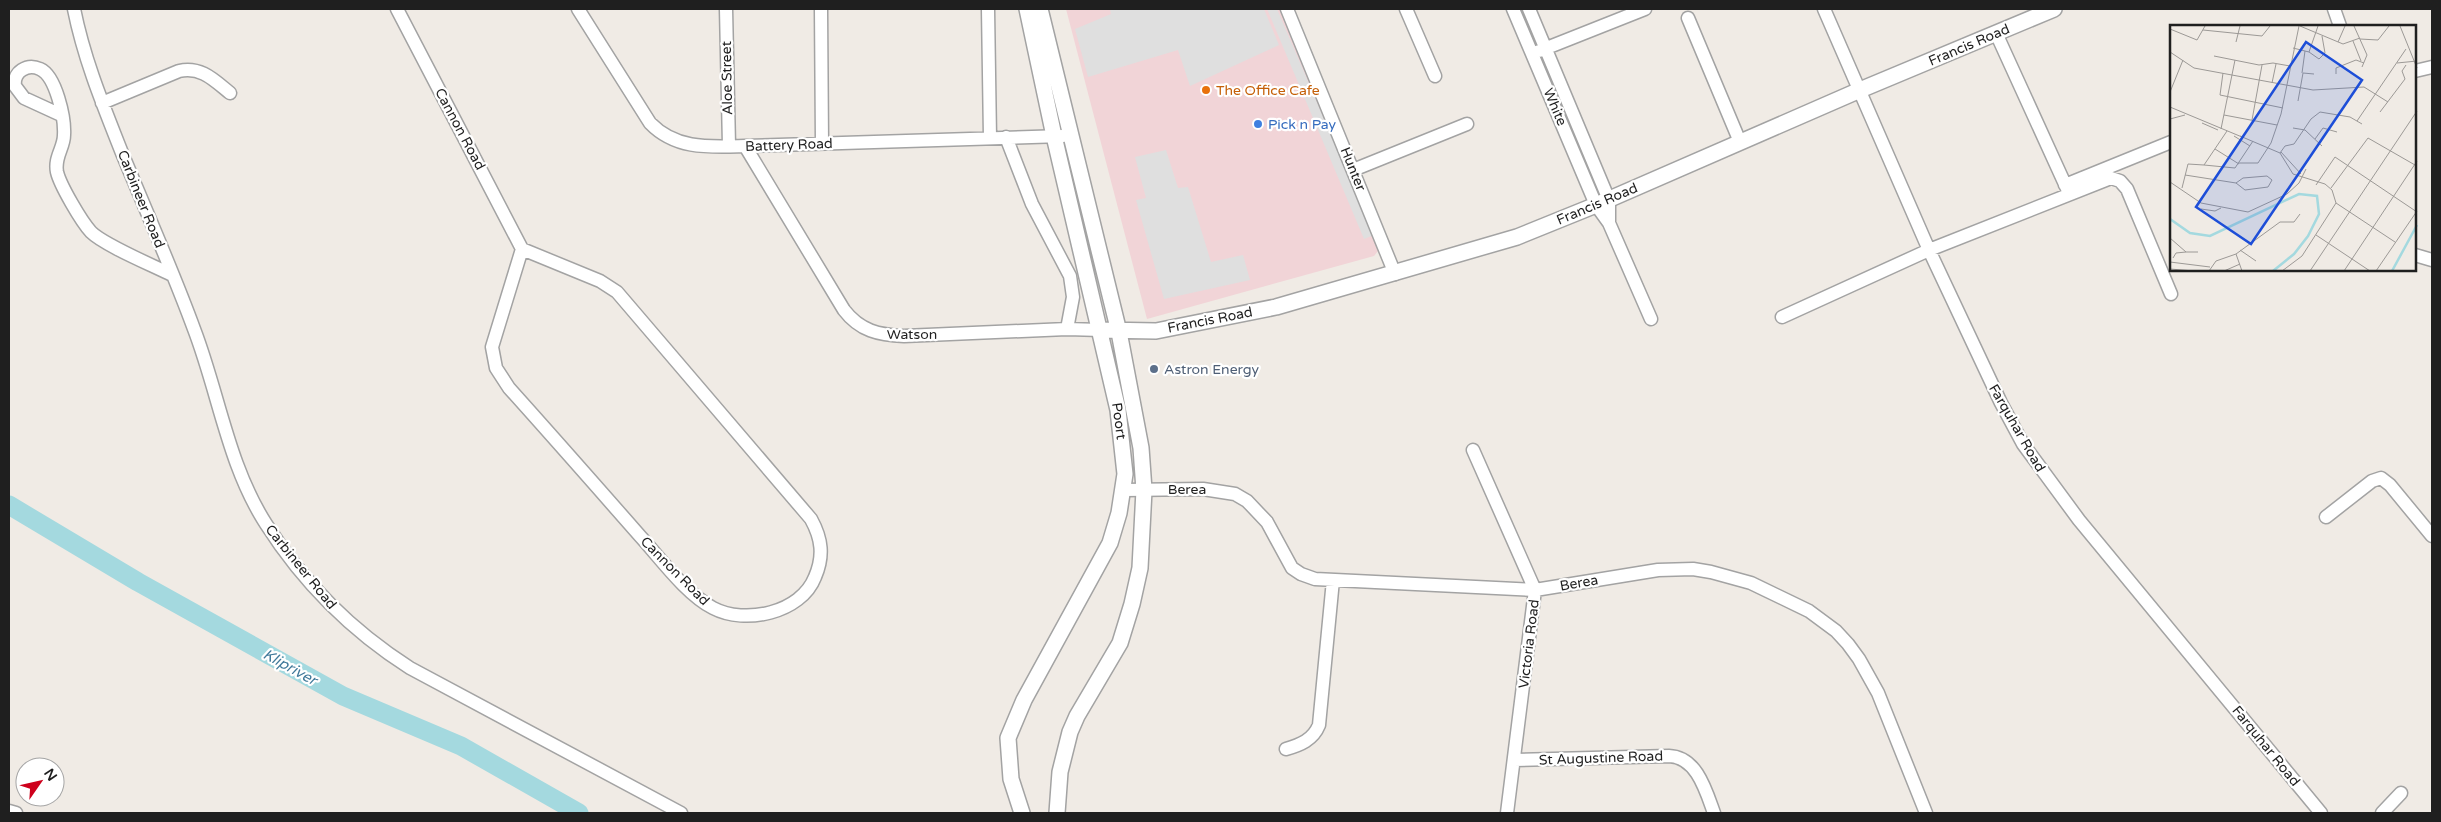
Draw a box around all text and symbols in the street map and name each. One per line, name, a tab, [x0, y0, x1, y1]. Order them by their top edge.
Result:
street label: Francis Road	[1926, 20, 2012, 70]
inset map	[2170, 25, 2416, 271]
street label: Aloe Street	[718, 40, 736, 115]
place label: The Office Cafe	[1216, 82, 1320, 99]
marker: The Office Cafe	[1200, 84, 1212, 96]
street label: Cannon Road	[431, 85, 489, 173]
street label: White	[1539, 86, 1571, 128]
place label: Pick n Pay	[1268, 116, 1336, 133]
marker: Pick n Pay	[1252, 118, 1264, 130]
street label: Battery Road	[745, 135, 833, 155]
street label: Hunter	[1337, 145, 1370, 194]
street label: Carbineer Road	[114, 148, 168, 250]
street label: Francis Road	[1554, 179, 1640, 229]
street label: Francis Road	[1166, 303, 1254, 337]
street label: Watson	[887, 326, 937, 343]
place label: Astron Energy	[1164, 361, 1260, 378]
marker: Astron Energy	[1148, 363, 1160, 375]
street label: Farquhar Road	[1985, 381, 2049, 475]
street label: Poort	[1108, 402, 1130, 441]
street label: Berea	[1168, 481, 1206, 498]
street label: Carbineer Road	[262, 521, 340, 613]
street label: Cannon Road	[637, 533, 713, 609]
street label: Berea	[1559, 571, 1599, 595]
street label: Victoria Road	[1515, 598, 1543, 690]
water label: Klipriver	[260, 645, 322, 690]
street label: Farquhar Road	[2228, 702, 2304, 790]
street label: St Augustine Road	[1539, 747, 1663, 769]
north arrow	[15, 757, 65, 807]
text: N	[40, 766, 61, 784]

